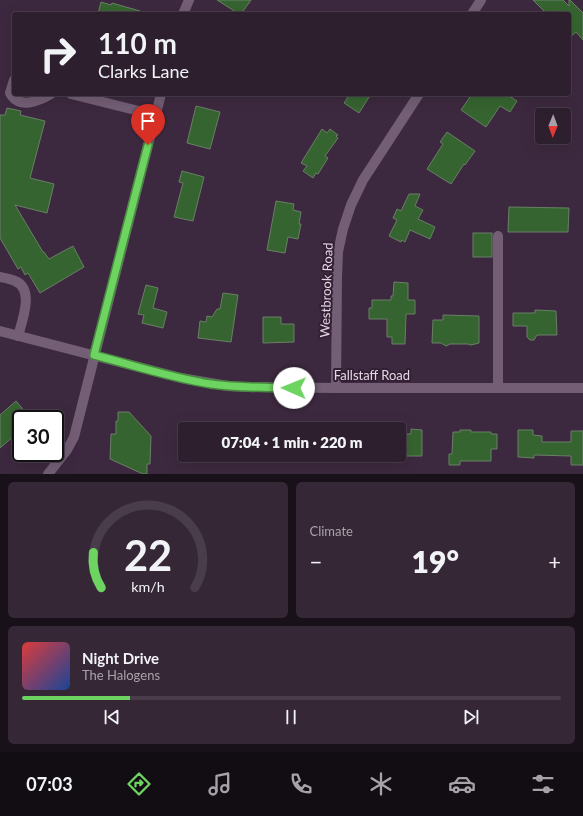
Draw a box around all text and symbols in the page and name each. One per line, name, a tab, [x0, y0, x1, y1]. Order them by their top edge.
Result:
text: 110 m	[98, 26, 177, 60]
icon: right	[32, 28, 84, 80]
text: Clarks Lane	[98, 60, 189, 82]
pin	[131, 104, 165, 145]
north arrow	[535, 108, 571, 144]
map controls	[535, 108, 571, 144]
icon: arrive	[137, 110, 159, 132]
street label: Westbrook Road	[316, 242, 336, 338]
position arrow	[273, 367, 315, 409]
street label: Fallstaff Road	[334, 367, 410, 383]
speed limit sign: 30	[12, 410, 64, 462]
text: 07:04 · 1 min · 220 m	[221, 433, 363, 451]
text: Climate	[310, 523, 353, 539]
text: 22	[124, 530, 172, 580]
text: 19°	[412, 543, 459, 579]
text: −	[310, 548, 322, 575]
text: +	[548, 548, 561, 575]
text: km/h	[131, 578, 164, 595]
text: Night Drive	[82, 649, 159, 667]
text: The Halogens	[82, 667, 160, 683]
icon: previous	[101, 706, 123, 728]
icon: pause	[280, 706, 302, 728]
icon: next	[460, 706, 482, 728]
icon: directions	[125, 770, 153, 798]
icon: music	[206, 770, 234, 798]
icon: phone	[287, 770, 315, 798]
icon: climate	[367, 770, 395, 798]
icon: car	[448, 770, 476, 798]
icon: filters	[529, 770, 557, 798]
text: 07:03	[26, 773, 73, 795]

